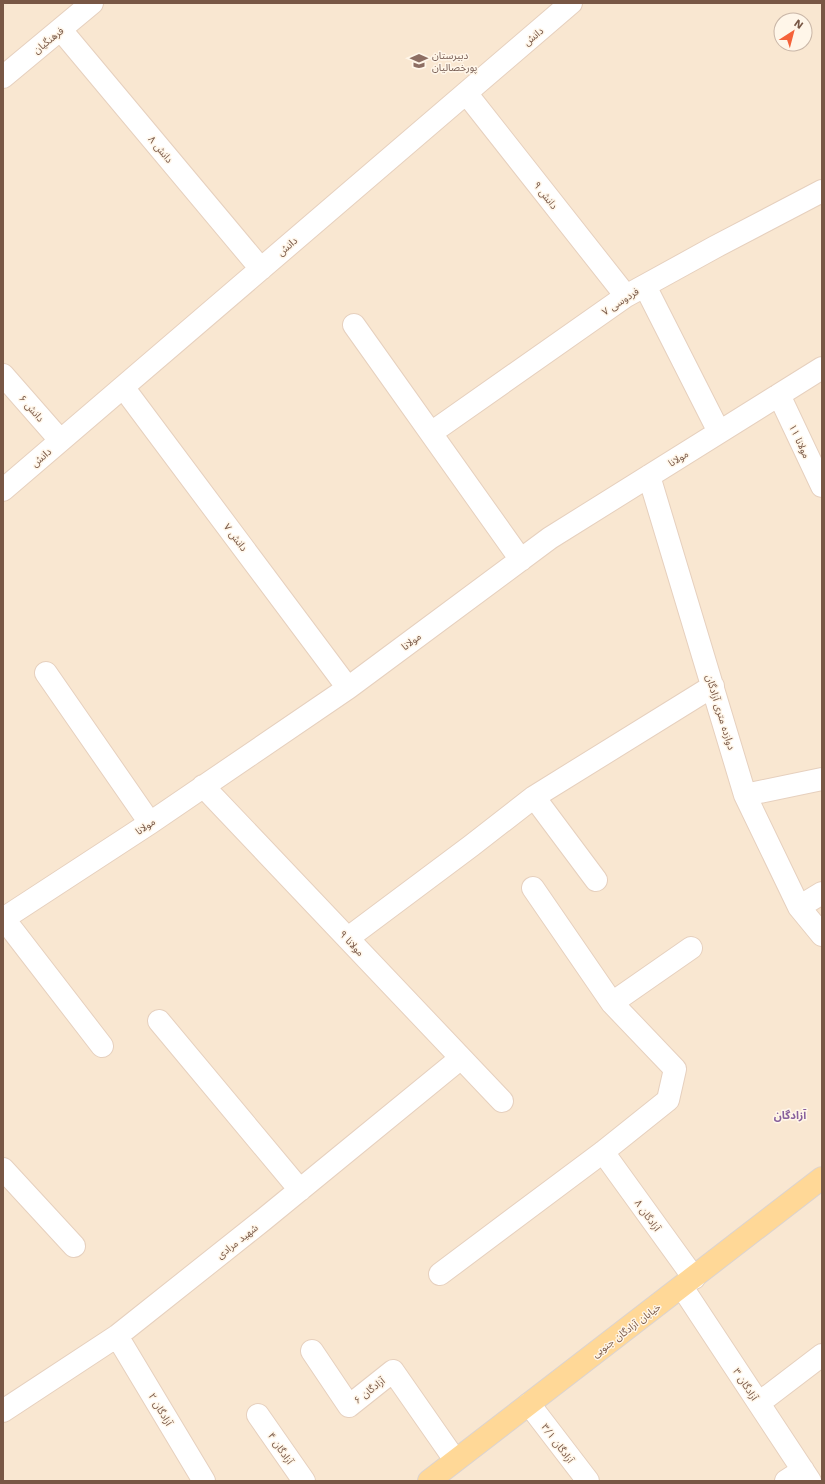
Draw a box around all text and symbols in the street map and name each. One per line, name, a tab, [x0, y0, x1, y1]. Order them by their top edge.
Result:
north arrow	[773, 12, 813, 52]
text: N	[791, 17, 806, 32]
street label: فرهنگیان	[31, 25, 67, 57]
street label: دانش	[521, 25, 546, 48]
place label: دبیرستان پورخصالیان	[432, 50, 477, 74]
school or university icon: دبیرستان پورخصالیان	[409, 51, 429, 71]
street label: دانش ۸	[146, 134, 175, 165]
street label: دانش ۹	[532, 179, 560, 211]
street label: دانش	[275, 235, 300, 258]
street label: فردوسی ۷	[600, 285, 642, 318]
street label: دانش ۶	[17, 393, 46, 424]
street label: مولانا ۱۱	[786, 422, 812, 460]
street label: دانش	[29, 446, 54, 469]
street label: مولانا	[666, 448, 691, 470]
street label: دانش ۷	[222, 521, 250, 553]
street label: مولانا	[399, 631, 424, 653]
street label: دوازده متری آزادگان	[703, 673, 737, 752]
street label: مولانا	[133, 816, 158, 838]
street label: مولانا ۹	[336, 928, 366, 959]
district label: آزادگان	[774, 1109, 807, 1122]
street label: آزادگان ۸	[632, 1198, 663, 1235]
street label: شهید مرادی	[215, 1222, 261, 1262]
street label: خیابان آزادگان جنوبی	[590, 1301, 663, 1360]
street label: آزادگان ۳	[730, 1366, 761, 1404]
street label: آزادگان ۶	[352, 1374, 388, 1407]
street label: آزادگان ۲	[146, 1391, 175, 1429]
street label: آزادگان ۳/۱	[539, 1422, 576, 1466]
street label: آزادگان ۴	[265, 1430, 296, 1468]

